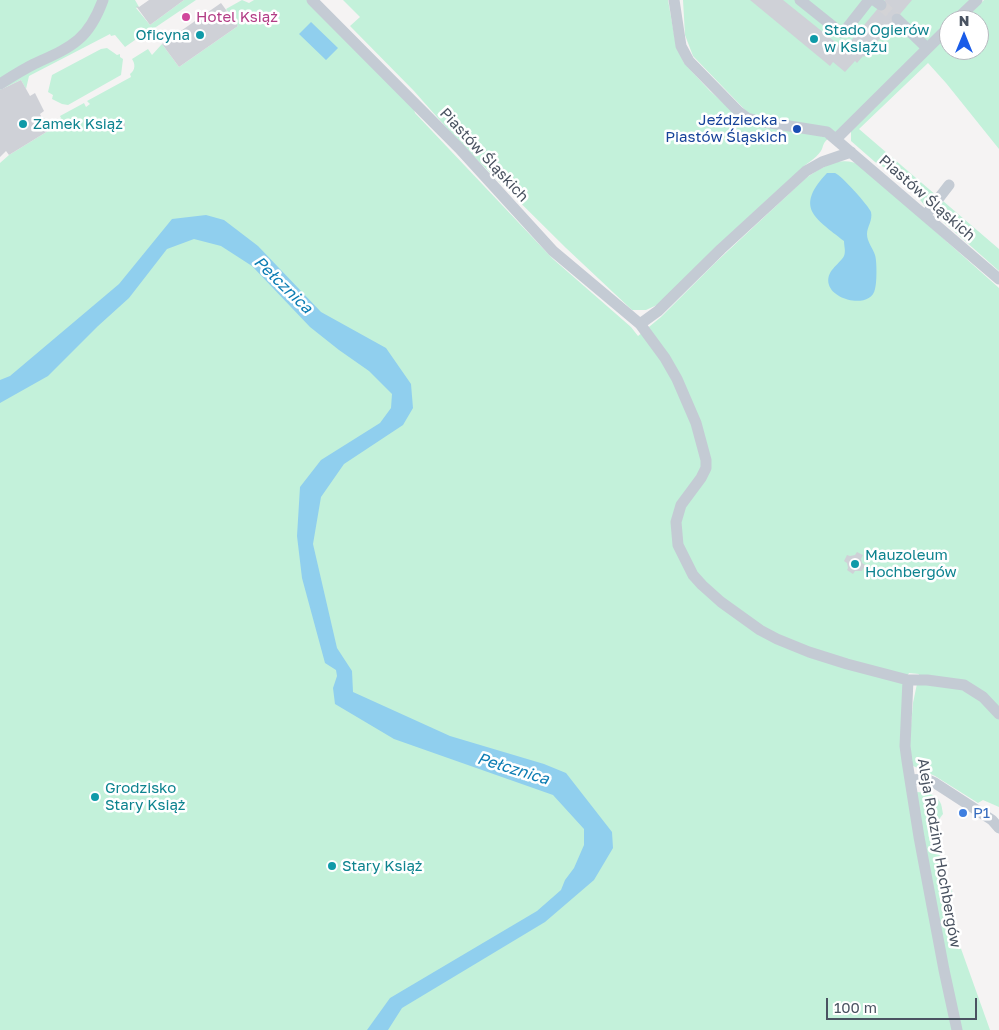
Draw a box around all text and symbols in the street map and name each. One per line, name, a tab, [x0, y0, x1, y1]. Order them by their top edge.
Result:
place label: Hotel Książ	[196, 8, 278, 26]
north arrow	[939, 10, 989, 60]
marker: Hotel Książ	[180, 11, 192, 23]
text: N	[959, 12, 969, 29]
place label: Stado Ogierów w Książu	[824, 21, 929, 56]
place label: Oficyna	[135, 26, 190, 44]
marker: Oficyna	[194, 29, 206, 41]
marker: Stado Ogierów w Książu	[808, 33, 820, 45]
street label: Piastów Śląskich	[436, 104, 532, 206]
place label: Jeździecka - Piastów Śląskich	[665, 111, 787, 146]
place label: Zamek Książ	[33, 115, 123, 133]
marker: Zamek Książ	[17, 118, 29, 130]
marker: Jeździecka - Piastów Śląskich	[791, 123, 803, 135]
street label: Piastów Śląskich	[875, 151, 979, 245]
water label: Pełcznica	[250, 252, 316, 318]
place label: Mauzoleum Hochbergów	[865, 546, 957, 581]
marker: Mauzoleum Hochbergów	[849, 558, 861, 570]
water label: Pełcznica	[475, 749, 551, 789]
street label: Aleja Rodziny Hochbergów	[913, 757, 965, 949]
place label: Grodzisko Stary Książ	[105, 779, 186, 814]
marker: Grodzisko Stary Książ	[89, 791, 101, 803]
place label: P1	[973, 804, 990, 822]
marker: P1	[957, 807, 969, 819]
place label: Stary Książ	[342, 857, 423, 875]
marker: Stary Książ	[326, 860, 338, 872]
scale bar	[829, 988, 980, 1020]
text: 100 m	[834, 998, 877, 1016]

